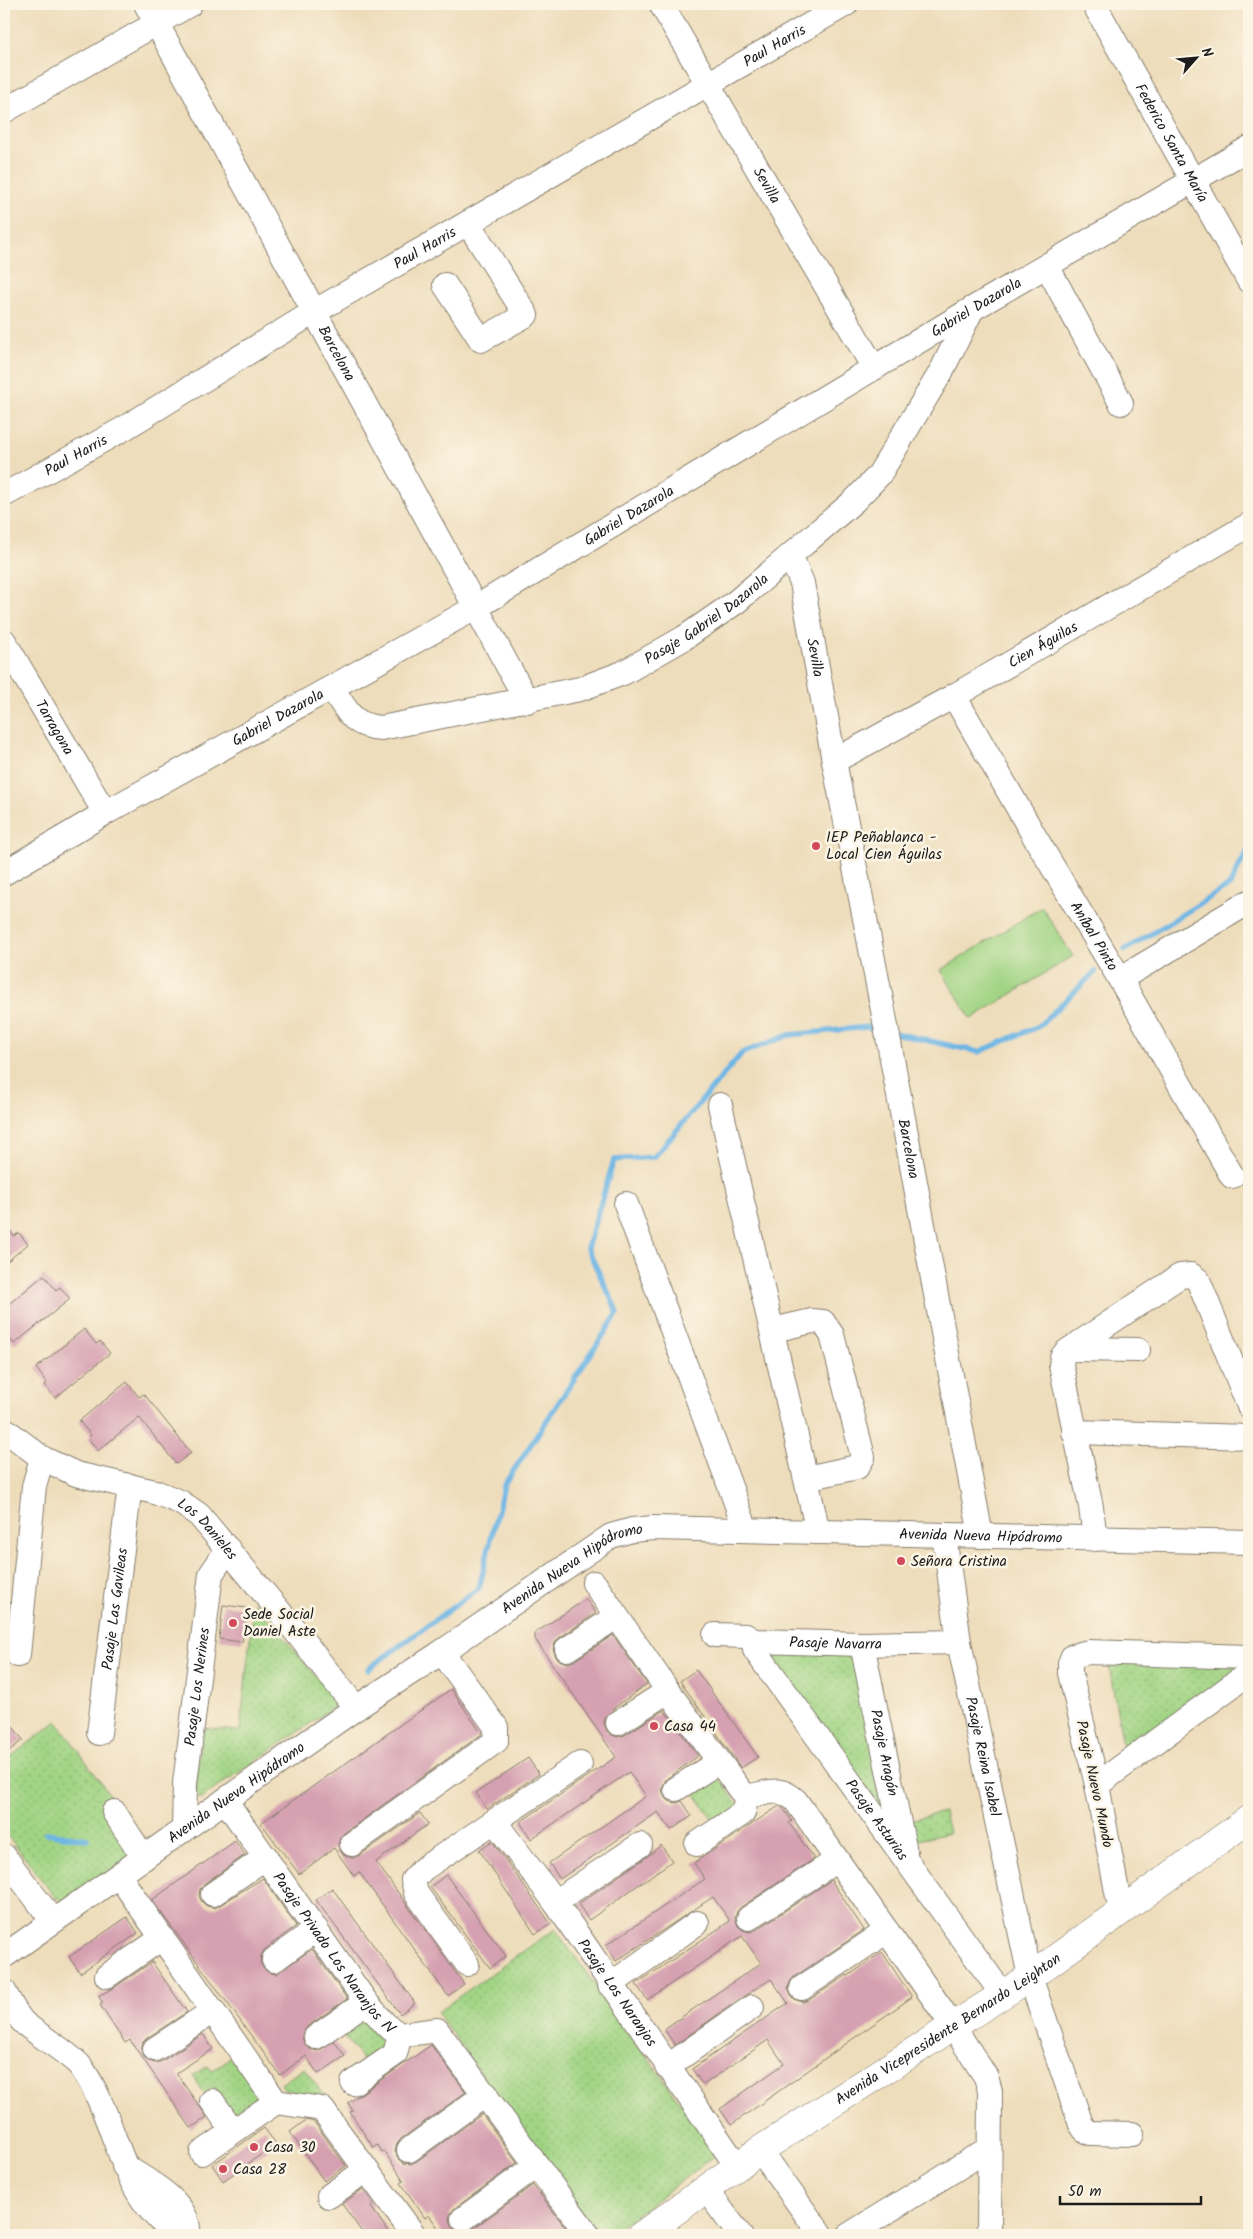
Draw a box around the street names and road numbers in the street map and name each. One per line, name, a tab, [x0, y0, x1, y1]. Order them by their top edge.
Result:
street label: Paul Harris	[739, 18, 811, 74]
street label: Federico Santa María	[1128, 79, 1214, 207]
street label: Sevilla	[746, 163, 786, 209]
street label: Paul Harris	[389, 221, 462, 276]
street label: Gabriel Dazarola	[926, 272, 1027, 344]
street label: Barcelona	[311, 321, 361, 386]
street label: Paul Harris	[40, 429, 113, 483]
street label: Gabriel Dazarola	[579, 480, 679, 553]
street label: Pasaje Gabriel Dazarola	[640, 568, 775, 671]
street label: Cien Águilas	[1004, 615, 1083, 675]
street label: Sevilla	[799, 636, 830, 679]
street label: Gabriel Dazarola	[228, 683, 329, 753]
street label: Tarragona	[28, 695, 80, 760]
street label: Aníbal Pinto	[1063, 897, 1124, 976]
street label: Barcelona	[890, 1117, 925, 1181]
street label: Los Danieles	[172, 1492, 243, 1566]
street label: Avenida Nueva Hipódromo	[497, 1518, 644, 1621]
street label: Avenida Nueva Hipódromo	[899, 1523, 1063, 1551]
street label: Pasaje Las Gavileas	[96, 1546, 135, 1672]
street label: Pasaje Los Nerines	[179, 1626, 217, 1748]
street label: Pasaje Navarra	[789, 1631, 882, 1657]
street label: Pasaje Reina Isabel	[958, 1695, 1007, 1819]
street label: Pasaje Aragón	[863, 1707, 904, 1799]
street label: Pasaje Nuevo Mundo	[1069, 1718, 1119, 1850]
street label: Avenida Nueva Hipódromo	[163, 1736, 311, 1850]
street label: Pasaje Asturias	[838, 1774, 914, 1867]
street label: Pasaje Privado Los Naranjos IV	[266, 1868, 401, 2041]
street label: Pasaje Los Naranjos	[571, 1934, 663, 2053]
street label: Avenida Vicepresidente Bernardo Leighton	[831, 1947, 1066, 2112]

